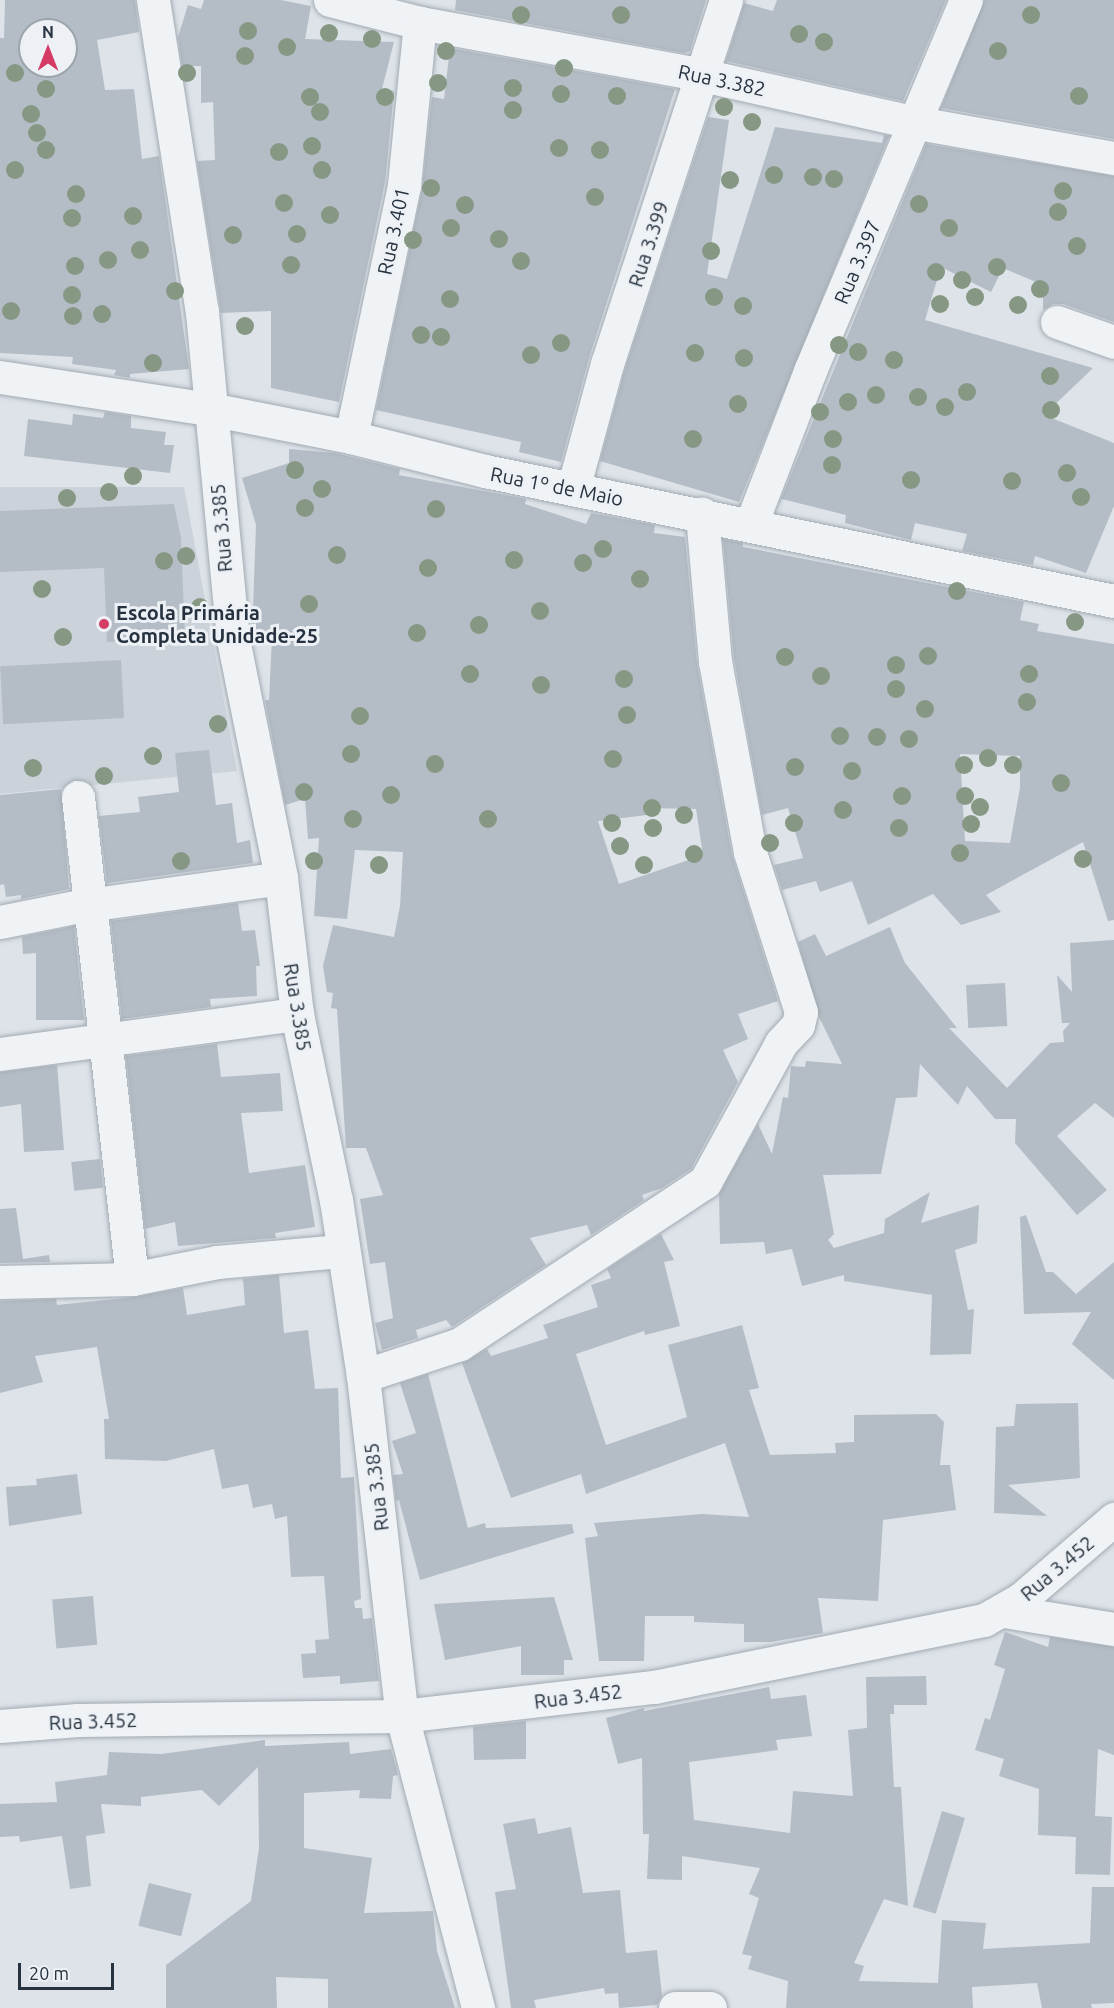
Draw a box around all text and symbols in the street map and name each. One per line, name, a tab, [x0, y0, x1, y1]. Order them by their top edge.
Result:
north arrow	[18, 18, 78, 78]
text: N	[42, 23, 54, 41]
street label: Rua 3.382	[676, 59, 768, 101]
street label: Rua 3.401	[372, 185, 414, 277]
street label: Rua 3.399	[623, 198, 673, 290]
street label: Rua 3.397	[829, 216, 885, 308]
street label: Rua 1º de Maio	[488, 461, 626, 511]
street label: Rua 3.385	[205, 483, 237, 573]
place label: Escola Primária Completa Unidade-25	[116, 600, 318, 647]
marker: Escola Primária Completa Unidade-25	[97, 617, 111, 631]
street label: Rua 3.385	[279, 961, 317, 1053]
street label: Rua 3.385	[359, 1441, 393, 1533]
street label: Rua 3.452	[1015, 1530, 1099, 1606]
street label: Rua 3.452	[532, 1679, 624, 1713]
street label: Rua 3.452	[48, 1707, 138, 1735]
scale bar	[21, 1951, 117, 1989]
text: 20 m	[29, 1963, 69, 1983]

